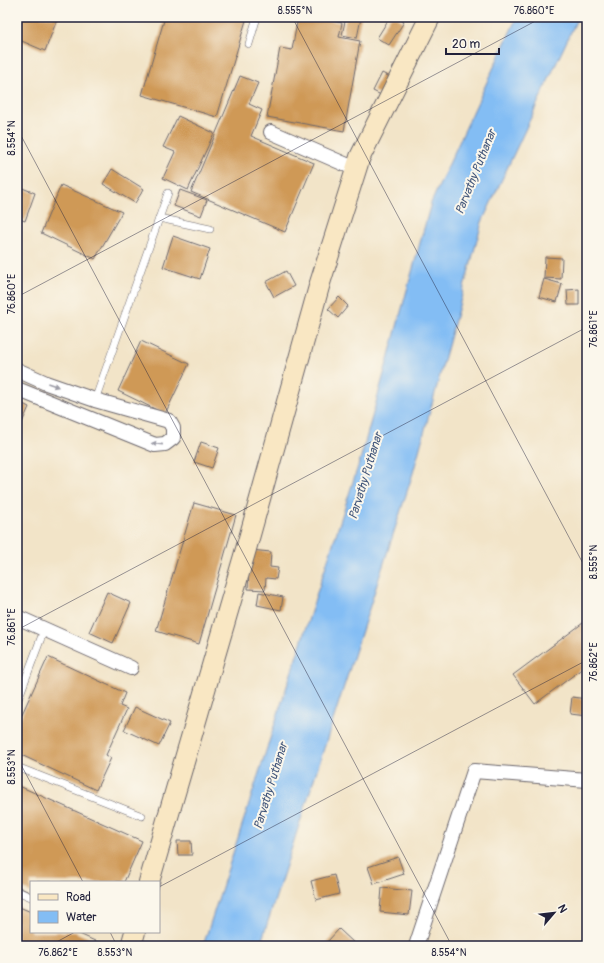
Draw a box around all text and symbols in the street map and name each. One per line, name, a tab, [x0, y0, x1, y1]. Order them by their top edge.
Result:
text: 8.555°N	[278, 5, 313, 17]
text: 76.860°E	[514, 5, 554, 17]
scale bar	[446, 30, 499, 56]
text: 20 m	[452, 37, 481, 52]
text: 8.554°N	[6, 120, 18, 156]
water label: Parvathy Puthanar	[452, 126, 500, 216]
text: 76.860°E	[6, 274, 18, 314]
text: 76.861°E	[588, 310, 600, 348]
one-way arrow	[47, 383, 59, 389]
water label: Parvathy Puthanar	[346, 429, 387, 521]
one-way arrow	[151, 441, 163, 447]
text: 8.555°N	[588, 544, 600, 579]
text: 76.861°E	[6, 608, 18, 646]
text: 76.862°E	[588, 642, 600, 682]
water label: Parvathy Puthanar	[251, 739, 292, 831]
text: 8.553°N	[6, 749, 18, 784]
legend	[30, 881, 160, 933]
text: Road	[66, 890, 91, 905]
north arrow	[534, 893, 574, 933]
text: N	[555, 902, 570, 915]
text: Water	[66, 910, 97, 925]
text: 76.862°E	[38, 947, 78, 959]
text: 8.553°N	[98, 947, 133, 959]
text: 8.554°N	[431, 947, 467, 959]

